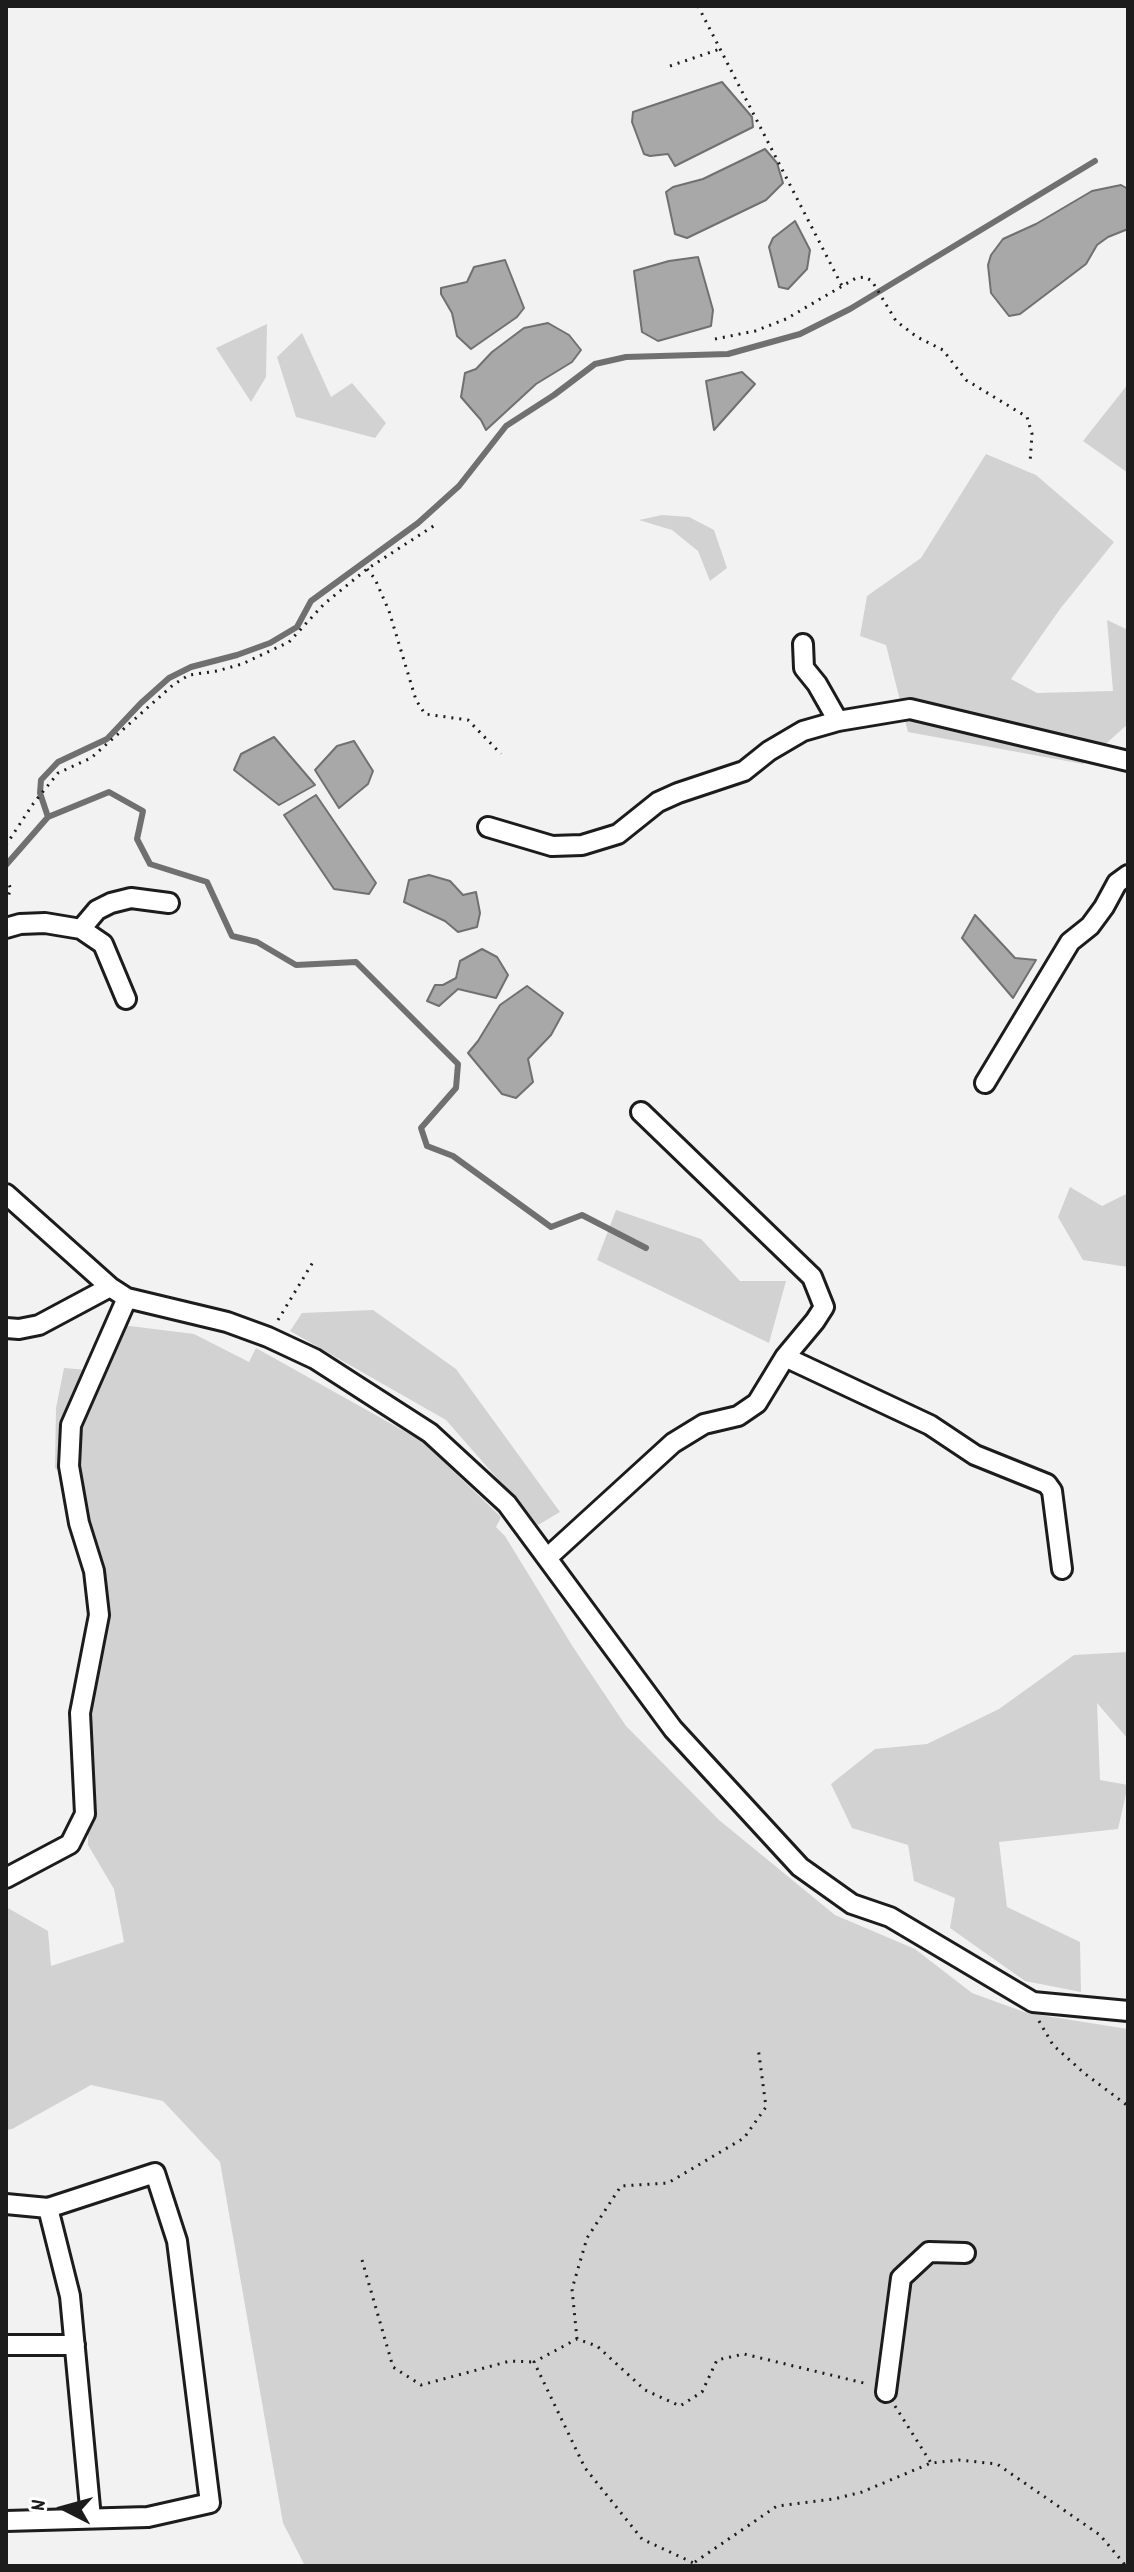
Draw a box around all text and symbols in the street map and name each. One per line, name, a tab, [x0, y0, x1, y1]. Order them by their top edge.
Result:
north arrow	[24, 2468, 104, 2548]
text: N	[24, 2498, 56, 2512]

